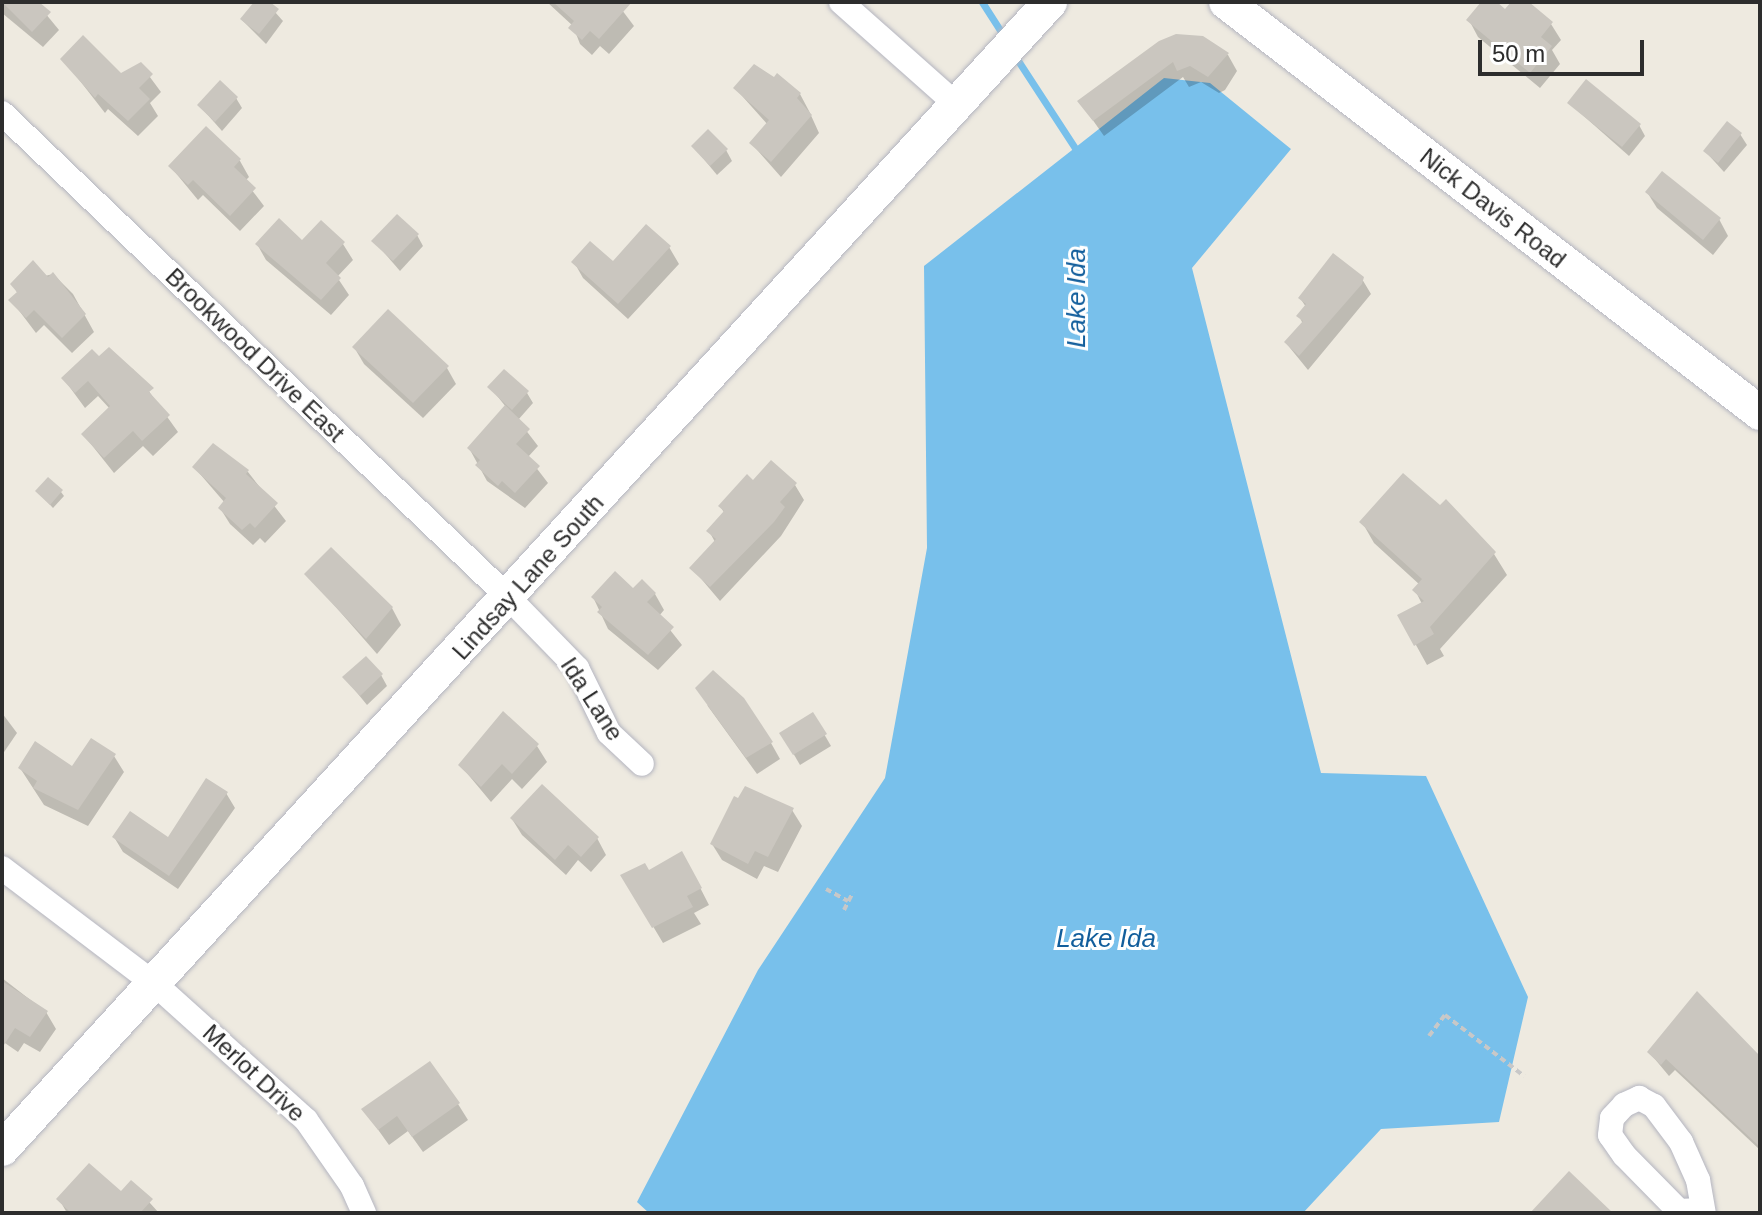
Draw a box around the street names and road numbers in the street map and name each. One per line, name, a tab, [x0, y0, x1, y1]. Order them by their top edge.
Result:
street label: Nick Davis Road	[1414, 142, 1572, 274]
street label: Brookwood Drive East	[160, 262, 350, 448]
street label: Lindsay Lane South	[446, 489, 610, 665]
street label: Ida Lane	[554, 652, 630, 746]
street label: Merlot Drive	[197, 1018, 311, 1128]

